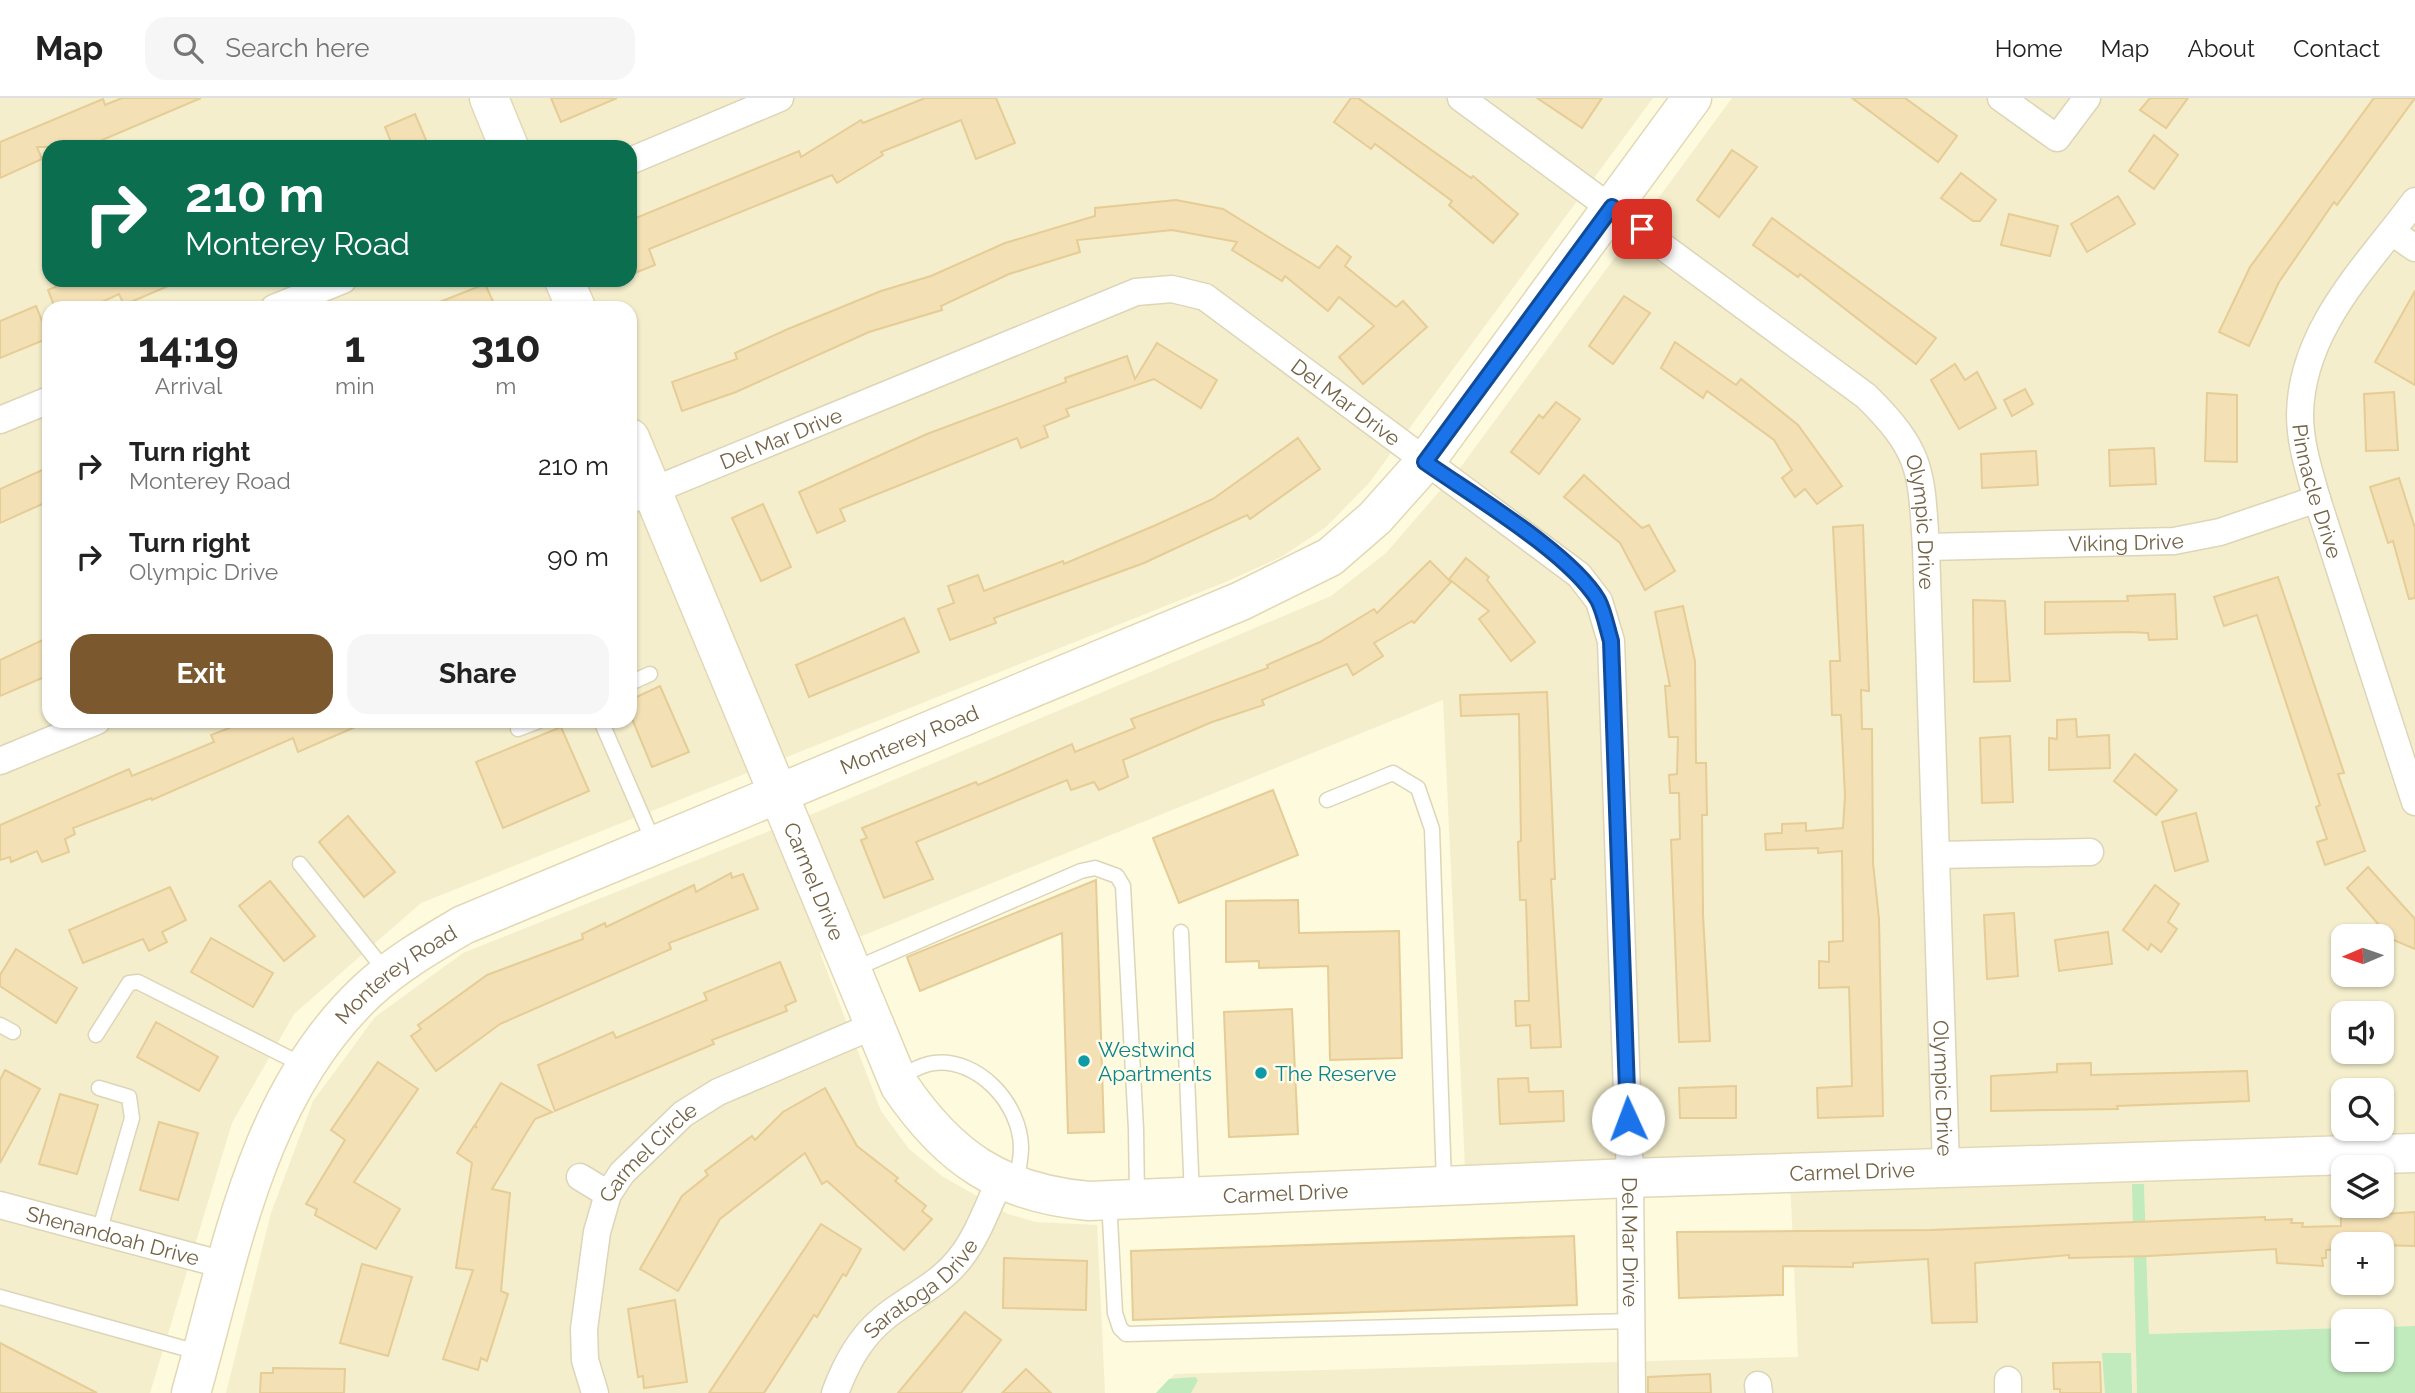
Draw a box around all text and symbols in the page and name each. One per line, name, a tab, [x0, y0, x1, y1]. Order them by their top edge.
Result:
search box	[145, 17, 635, 80]
text: Map	[35, 29, 103, 68]
icon: search	[169, 29, 207, 67]
text: Search here	[225, 33, 370, 63]
text: Home	[1995, 34, 2063, 63]
text: Map	[2101, 34, 2149, 63]
text: About	[2187, 34, 2255, 63]
text: Contact	[2293, 34, 2380, 63]
text: 210 m	[185, 166, 324, 223]
icon: right	[70, 168, 161, 259]
pin	[1612, 199, 1672, 259]
icon: arrive	[1623, 210, 1661, 248]
text: Monterey Road	[185, 225, 410, 262]
text: 14:19	[138, 323, 239, 372]
text: 1	[344, 323, 365, 372]
text: 310	[471, 323, 541, 372]
street label: Del Mar Drive	[1287, 353, 1406, 451]
text: Arrival	[155, 372, 222, 399]
text: min	[335, 372, 375, 399]
text: m	[495, 372, 516, 399]
street label: Del Mar Drive	[716, 402, 846, 474]
street label: Pinnacle Drive	[2288, 423, 2348, 561]
text: Turn right	[129, 437, 250, 467]
icon: right	[70, 447, 108, 485]
street label: Olympic Drive	[1900, 450, 1940, 590]
text: 210 m	[538, 451, 609, 481]
text: Monterey Road	[129, 467, 291, 494]
street label: Viking Drive	[2068, 527, 2186, 556]
text: Turn right	[129, 528, 250, 558]
icon: right	[70, 538, 108, 576]
text: 90 m	[547, 542, 609, 572]
text: Olympic Drive	[129, 558, 278, 585]
button: Exit	[70, 634, 333, 714]
button: Share	[347, 634, 609, 714]
street label: Monterey Road	[836, 699, 982, 779]
street label: Carmel Drive	[779, 818, 850, 944]
street label: Monterey Road	[329, 919, 461, 1029]
north arrow	[2331, 924, 2394, 987]
map controls	[2331, 924, 2394, 1372]
button: sound	[2331, 1001, 2394, 1064]
street label: Olympic Drive	[1929, 1020, 1958, 1157]
place label: Westwind Apartments	[1098, 1037, 1212, 1086]
marker: Westwind Apartments	[1076, 1053, 1092, 1069]
place label: The Reserve	[1275, 1061, 1396, 1086]
marker: The Reserve	[1253, 1065, 1269, 1081]
button: search	[2331, 1078, 2394, 1141]
position arrow	[1591, 1082, 1665, 1156]
street label: Carmel Circle	[594, 1096, 701, 1205]
button: layers	[2331, 1155, 2394, 1218]
street label: Carmel Drive	[1789, 1156, 1915, 1185]
street label: Carmel Drive	[1222, 1177, 1349, 1208]
street label: Del Mar Drive	[1617, 1177, 1644, 1307]
street label: Shenandoah Drive	[24, 1200, 202, 1270]
button: +	[2331, 1232, 2394, 1295]
street label: Saratoga Drive	[858, 1234, 983, 1343]
button: −	[2331, 1309, 2394, 1372]

